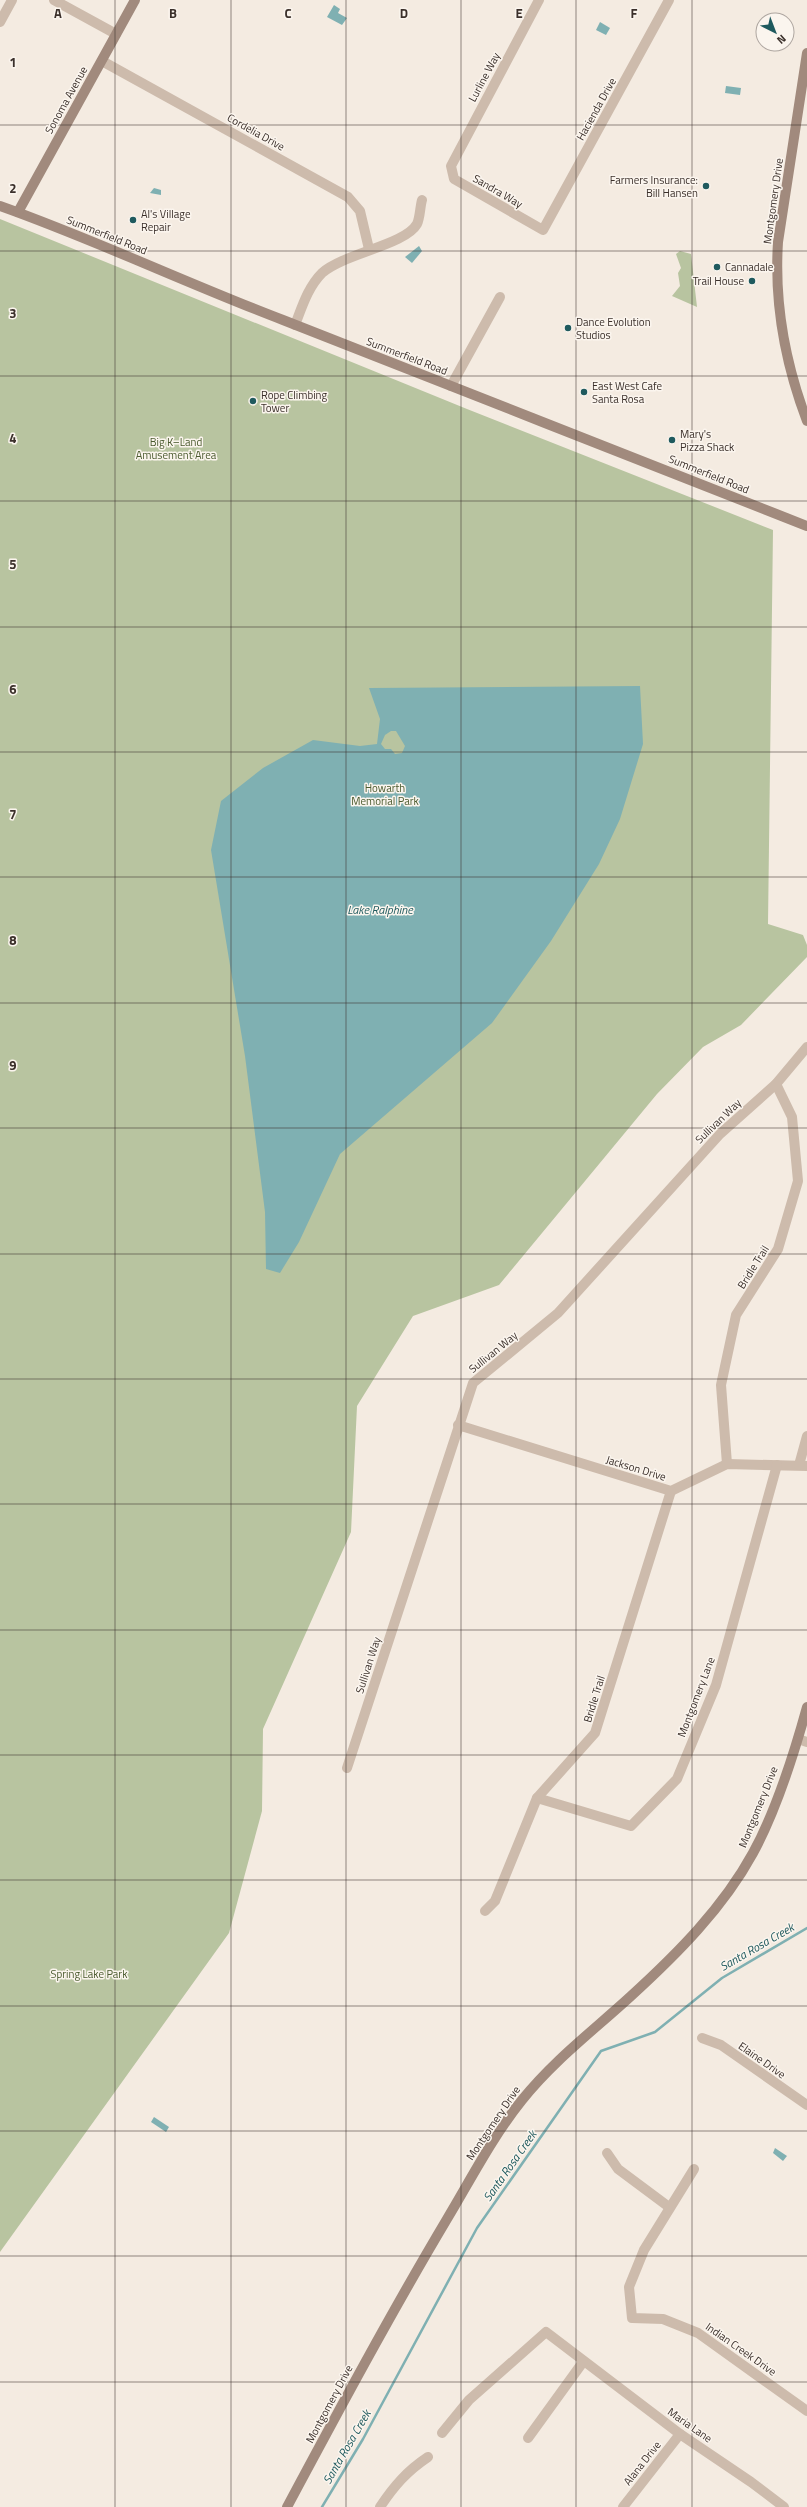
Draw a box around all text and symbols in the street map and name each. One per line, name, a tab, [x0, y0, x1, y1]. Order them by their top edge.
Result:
text: A	[54, 3, 62, 23]
text: B	[169, 3, 177, 23]
text: C	[284, 3, 292, 23]
text: D	[400, 3, 408, 23]
text: E	[515, 3, 523, 23]
text: F	[631, 3, 638, 23]
north arrow	[755, 12, 795, 52]
text: N	[774, 31, 790, 48]
street label: Lurline Way	[464, 49, 504, 105]
text: 1	[9, 52, 17, 72]
street label: Sonoma Avenue	[41, 63, 91, 137]
street label: Hacienda Drive	[572, 74, 620, 143]
street label: Cordelia Drive	[224, 110, 288, 155]
street label: Montgomery Drive	[759, 157, 787, 245]
street label: Sandra Way	[470, 170, 527, 212]
place label: Farmers Insurance: Bill Hansen	[610, 172, 698, 201]
text: 2	[9, 178, 17, 198]
marker: Farmers Insurance: Bill Hansen	[701, 181, 711, 191]
place label: Al's Village Repair	[141, 206, 191, 235]
street label: Summerfield Road	[64, 212, 150, 259]
marker: Al's Village Repair	[128, 215, 138, 225]
place label: Cannadale	[725, 259, 774, 275]
marker: Cannadale	[712, 262, 722, 272]
place label: Trail House	[693, 273, 744, 289]
marker: Trail House	[747, 276, 757, 286]
text: 3	[9, 303, 17, 323]
place label: Dance Evolution Studios	[576, 314, 651, 343]
marker: Dance Evolution Studios	[563, 323, 573, 333]
street label: Summerfield Road	[364, 333, 450, 379]
place label: East West Cafe Santa Rosa	[592, 378, 663, 407]
place label: Rope Climbing Tower	[261, 387, 327, 416]
marker: East West Cafe Santa Rosa	[579, 387, 589, 397]
marker: Rope Climbing Tower	[248, 396, 258, 406]
place label: Mary's Pizza Shack	[680, 426, 735, 455]
text: 4	[9, 428, 17, 448]
park label: Big K–Land Amusement Area	[136, 434, 217, 463]
marker: Mary's Pizza Shack	[667, 435, 677, 445]
street label: Summerfield Road	[666, 451, 752, 498]
text: 5	[9, 554, 17, 574]
text: 6	[9, 679, 17, 699]
park label: Howarth Memorial Park	[351, 780, 419, 809]
text: 7	[9, 804, 17, 824]
water label: Lake Ralphine	[347, 900, 414, 919]
text: 8	[9, 930, 17, 950]
text: 9	[9, 1055, 17, 1075]
street label: Sullivan Way	[691, 1094, 745, 1147]
street label: Bridle Trail	[733, 1242, 773, 1292]
street label: Sullivan Way	[465, 1327, 521, 1377]
street label: Jackson Drive	[604, 1451, 668, 1485]
street label: Sullivan Way	[351, 1634, 385, 1695]
street label: Montgomery Lane	[673, 1654, 719, 1739]
street label: Bridle Trail	[579, 1674, 609, 1724]
street label: Montgomery Drive	[734, 1763, 782, 1850]
water label: Santa Rosa Creek	[716, 1917, 799, 1976]
park label: Spring Lake Park	[51, 1966, 128, 1982]
street label: Elaine Drive	[735, 2038, 789, 2082]
street label: Montgomery Drive	[462, 2082, 524, 2163]
water label: Santa Rosa Creek	[478, 2125, 542, 2205]
street label: Indian Creek Drive	[702, 2319, 780, 2380]
street label: Montgomery Drive	[302, 2362, 357, 2446]
street label: Maria Lane	[664, 2404, 716, 2446]
water label: Santa Rosa Creek	[318, 2405, 376, 2487]
street label: Alana Drive	[620, 2437, 665, 2489]

